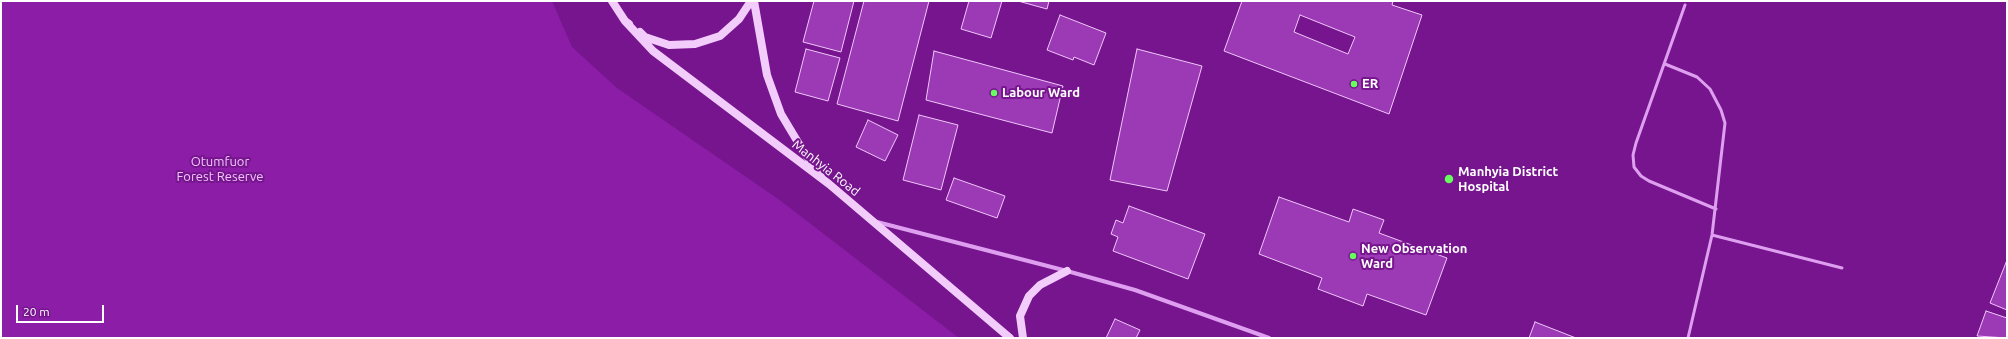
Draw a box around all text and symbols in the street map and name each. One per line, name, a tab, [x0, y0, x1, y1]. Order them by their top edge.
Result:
place label: ER	[1362, 76, 1378, 92]
marker: ER	[1349, 79, 1359, 89]
place label: Labour Ward	[1002, 85, 1080, 101]
marker: Labour Ward	[989, 88, 999, 98]
street label: Manhyia Road	[789, 137, 863, 199]
park label: Otumfuor Forest Reserve	[176, 154, 264, 185]
place label: Manhyia District Hospital	[1458, 164, 1558, 195]
marker: Manhyia District Hospital	[1443, 173, 1455, 185]
place label: New Observation Ward	[1361, 241, 1467, 272]
marker: New Observation Ward	[1348, 251, 1358, 261]
scale bar	[18, 297, 106, 323]
text: 20 m	[23, 305, 50, 318]

